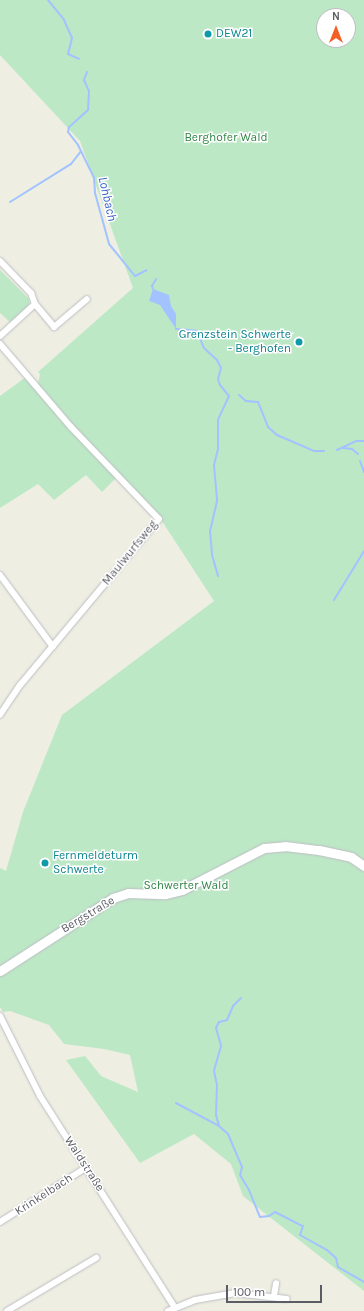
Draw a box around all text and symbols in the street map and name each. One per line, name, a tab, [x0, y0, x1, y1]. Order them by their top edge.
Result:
north arrow	[316, 8, 356, 48]
text: N	[332, 10, 340, 23]
place label: DEW21	[216, 27, 252, 41]
marker: DEW21	[203, 29, 213, 39]
park label: Berghofer Wald	[184, 131, 268, 145]
water label: Lohbach	[94, 175, 120, 223]
place label: Grenzstein Schwerte - Berghofen	[179, 328, 291, 356]
marker: Grenzstein Schwerte - Berghofen	[294, 337, 304, 347]
street label: Maulwurfsweg	[99, 518, 161, 588]
place label: Fernmeldeturm Schwerte	[53, 849, 138, 877]
marker: Fernmeldeturm Schwerte	[40, 858, 50, 868]
park label: Schwerter Wald	[143, 879, 229, 893]
street label: Bergstraße	[59, 893, 117, 937]
street label: Waldstraße	[61, 1134, 107, 1194]
street label: Krinkelbach	[12, 1171, 76, 1219]
scale bar	[228, 1277, 324, 1303]
text: 100 m	[233, 1285, 265, 1299]

